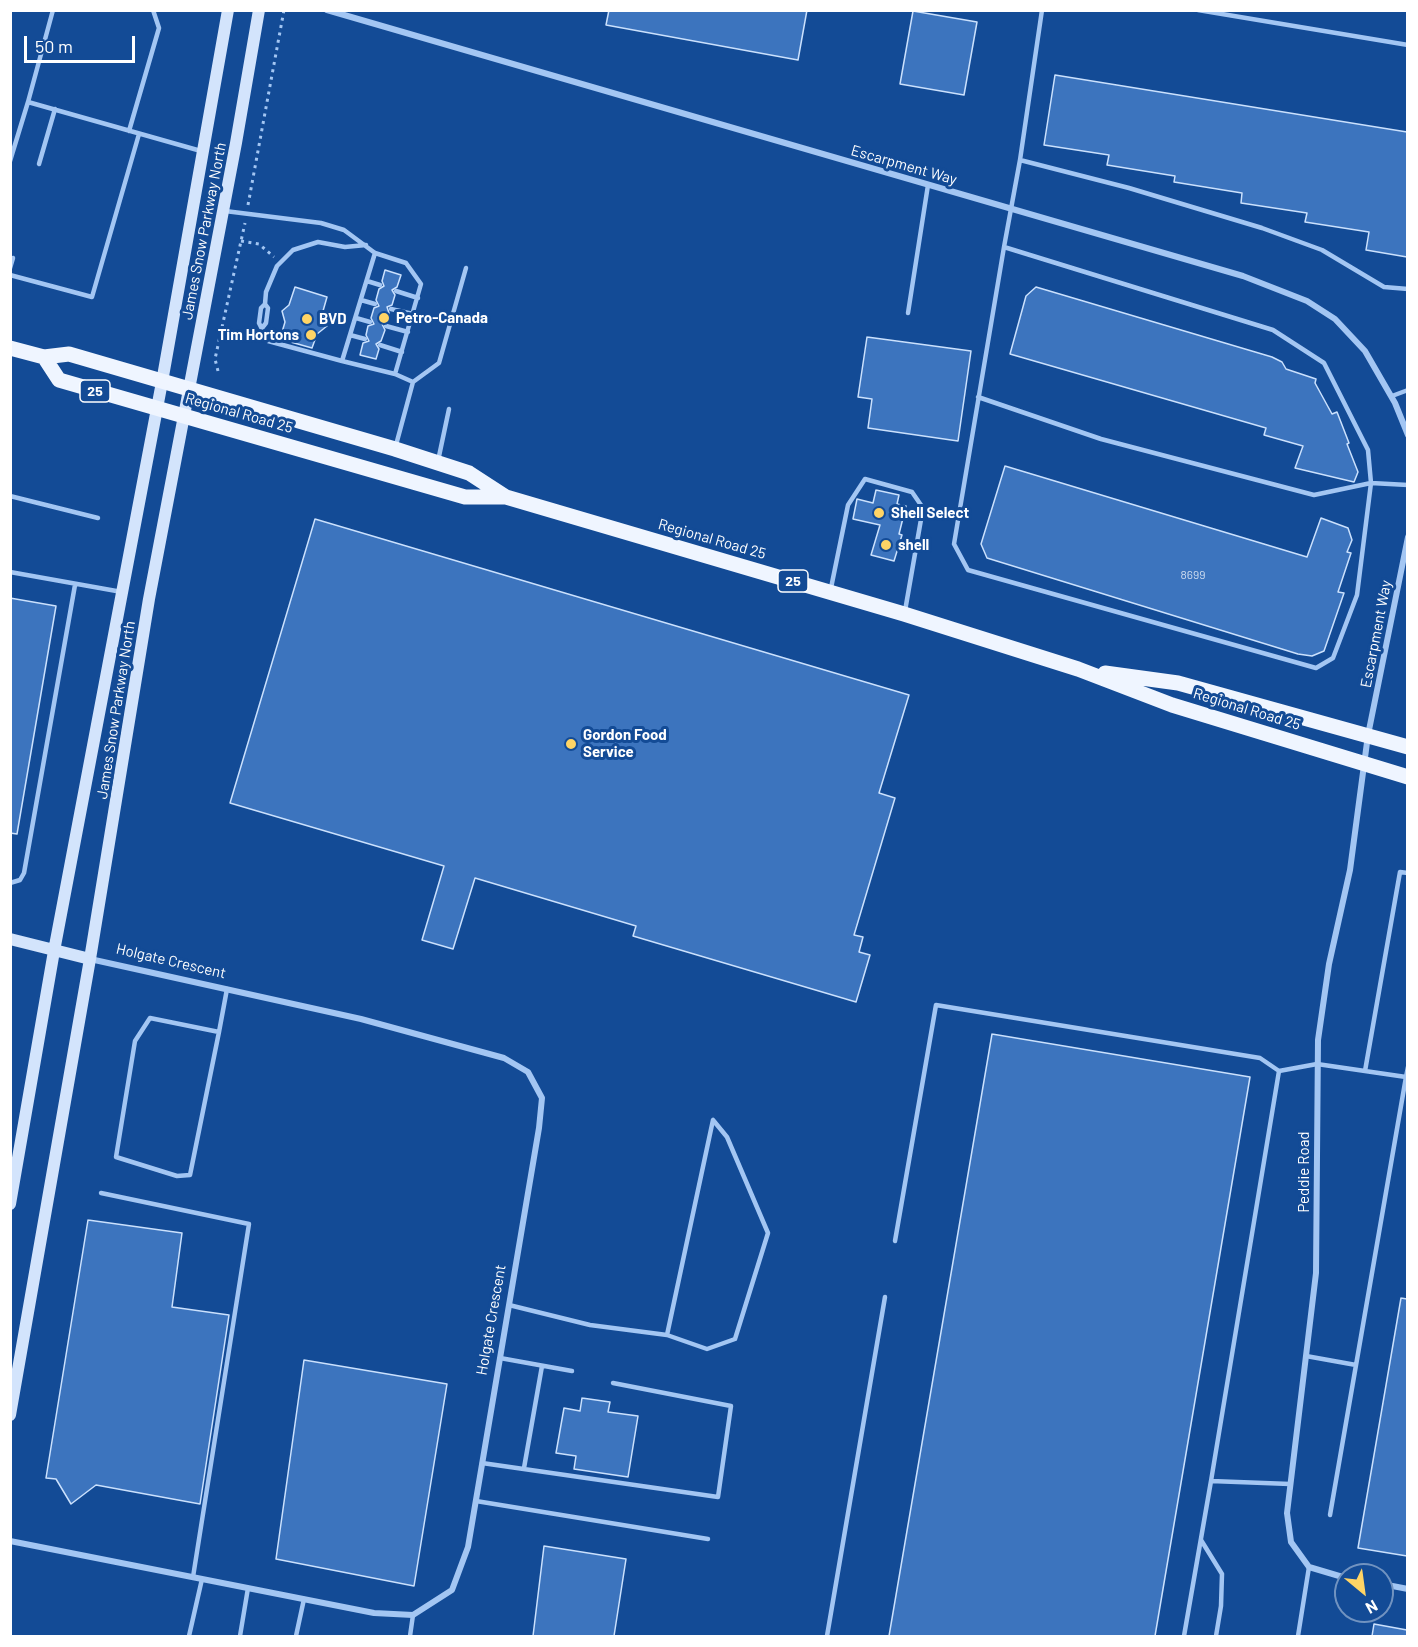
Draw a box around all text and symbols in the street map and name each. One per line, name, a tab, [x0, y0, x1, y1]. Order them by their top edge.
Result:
scale bar	[27, 24, 138, 62]
text: 50 m	[35, 35, 73, 57]
street label: James Snow Parkway North	[178, 141, 230, 321]
street label: Escarpment Way	[849, 141, 959, 189]
place label: Petro-Canada	[396, 309, 488, 327]
place label: BVD	[319, 310, 346, 328]
marker: Petro-Canada	[377, 311, 391, 325]
marker: BVD	[300, 312, 314, 326]
place label: Tim Hortons	[218, 326, 299, 344]
marker: Tim Hortons	[304, 328, 318, 342]
road number: 25	[80, 380, 110, 402]
street label: Regional Road 25	[183, 389, 295, 437]
place label: Shell Select	[891, 504, 969, 522]
marker: Shell Select	[872, 506, 886, 520]
street label: Regional Road 25	[656, 515, 768, 563]
place label: shell	[898, 536, 929, 554]
marker: shell	[879, 538, 893, 552]
house number: 8699	[1181, 568, 1205, 582]
road number: 25	[778, 570, 808, 592]
street label: Escarpment Way	[1357, 579, 1395, 689]
street label: James Snow Parkway North	[93, 620, 139, 800]
street label: Regional Road 25	[1191, 684, 1303, 734]
place label: Gordon Food Service	[583, 726, 667, 761]
marker: Gordon Food Service	[564, 737, 578, 751]
street label: Holgate Crescent	[114, 940, 228, 982]
street label: Peddie Road	[1295, 1132, 1313, 1212]
street label: Holgate Crescent	[472, 1263, 510, 1377]
north arrow	[1334, 1563, 1394, 1623]
text: N	[1363, 1597, 1381, 1618]

